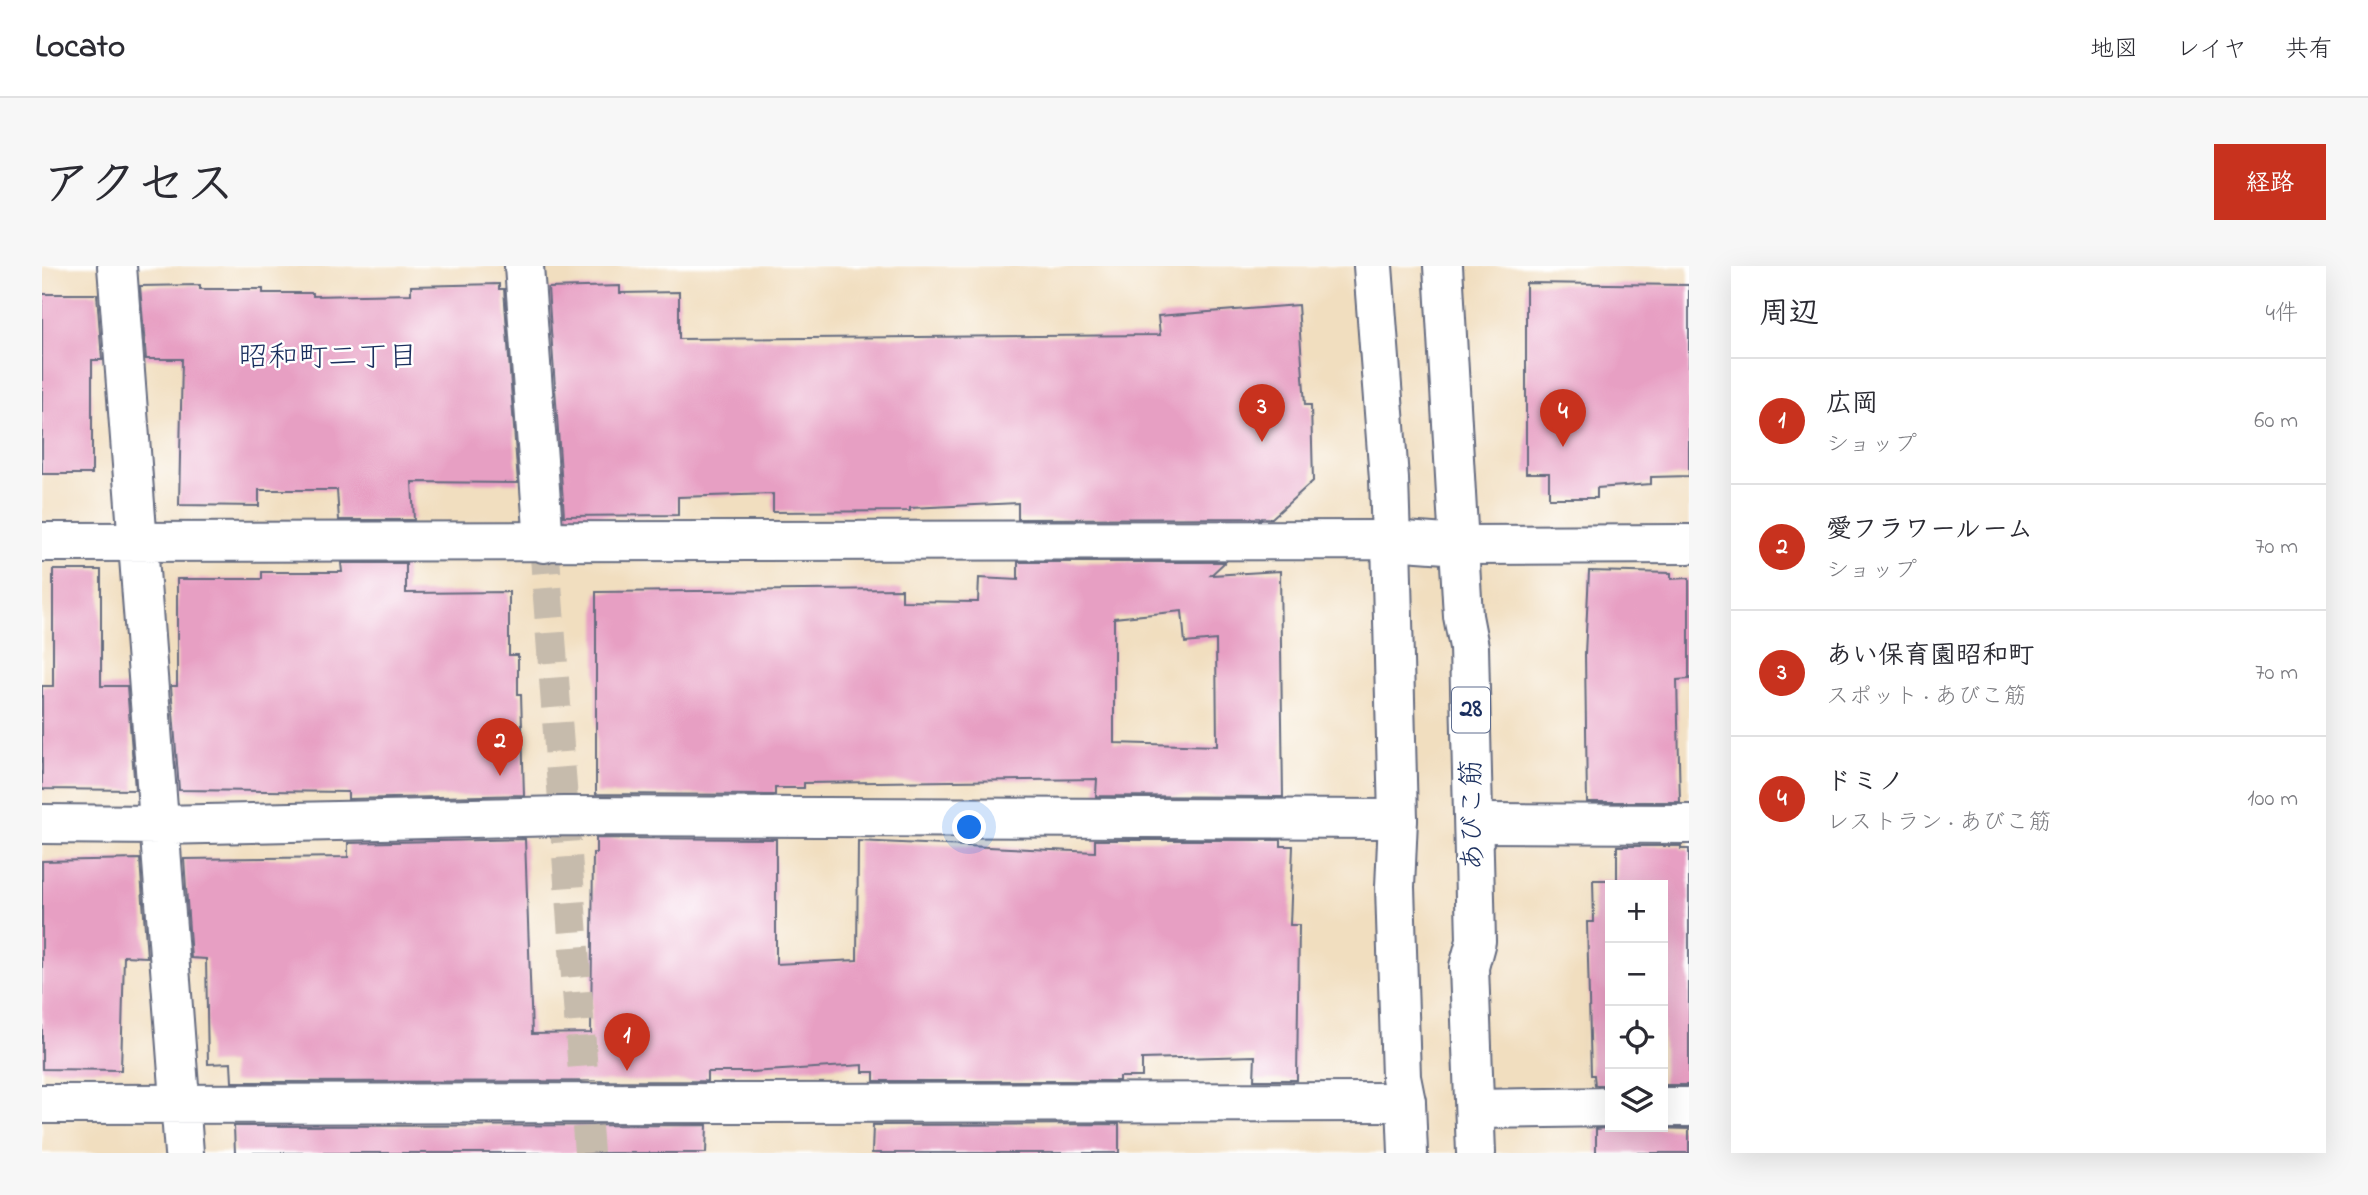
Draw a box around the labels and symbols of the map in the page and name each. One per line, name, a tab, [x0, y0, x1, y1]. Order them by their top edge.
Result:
district label: 昭和町二丁目	[238, 337, 418, 381]
pin: 3	[1239, 384, 1285, 442]
pin: 4	[1540, 389, 1586, 447]
road number: 28	[1452, 688, 1490, 732]
pin: 2	[477, 718, 523, 776]
street label: あびこ筋	[1453, 759, 1495, 871]
your location	[952, 810, 986, 844]
pin: 1	[604, 1013, 650, 1071]

